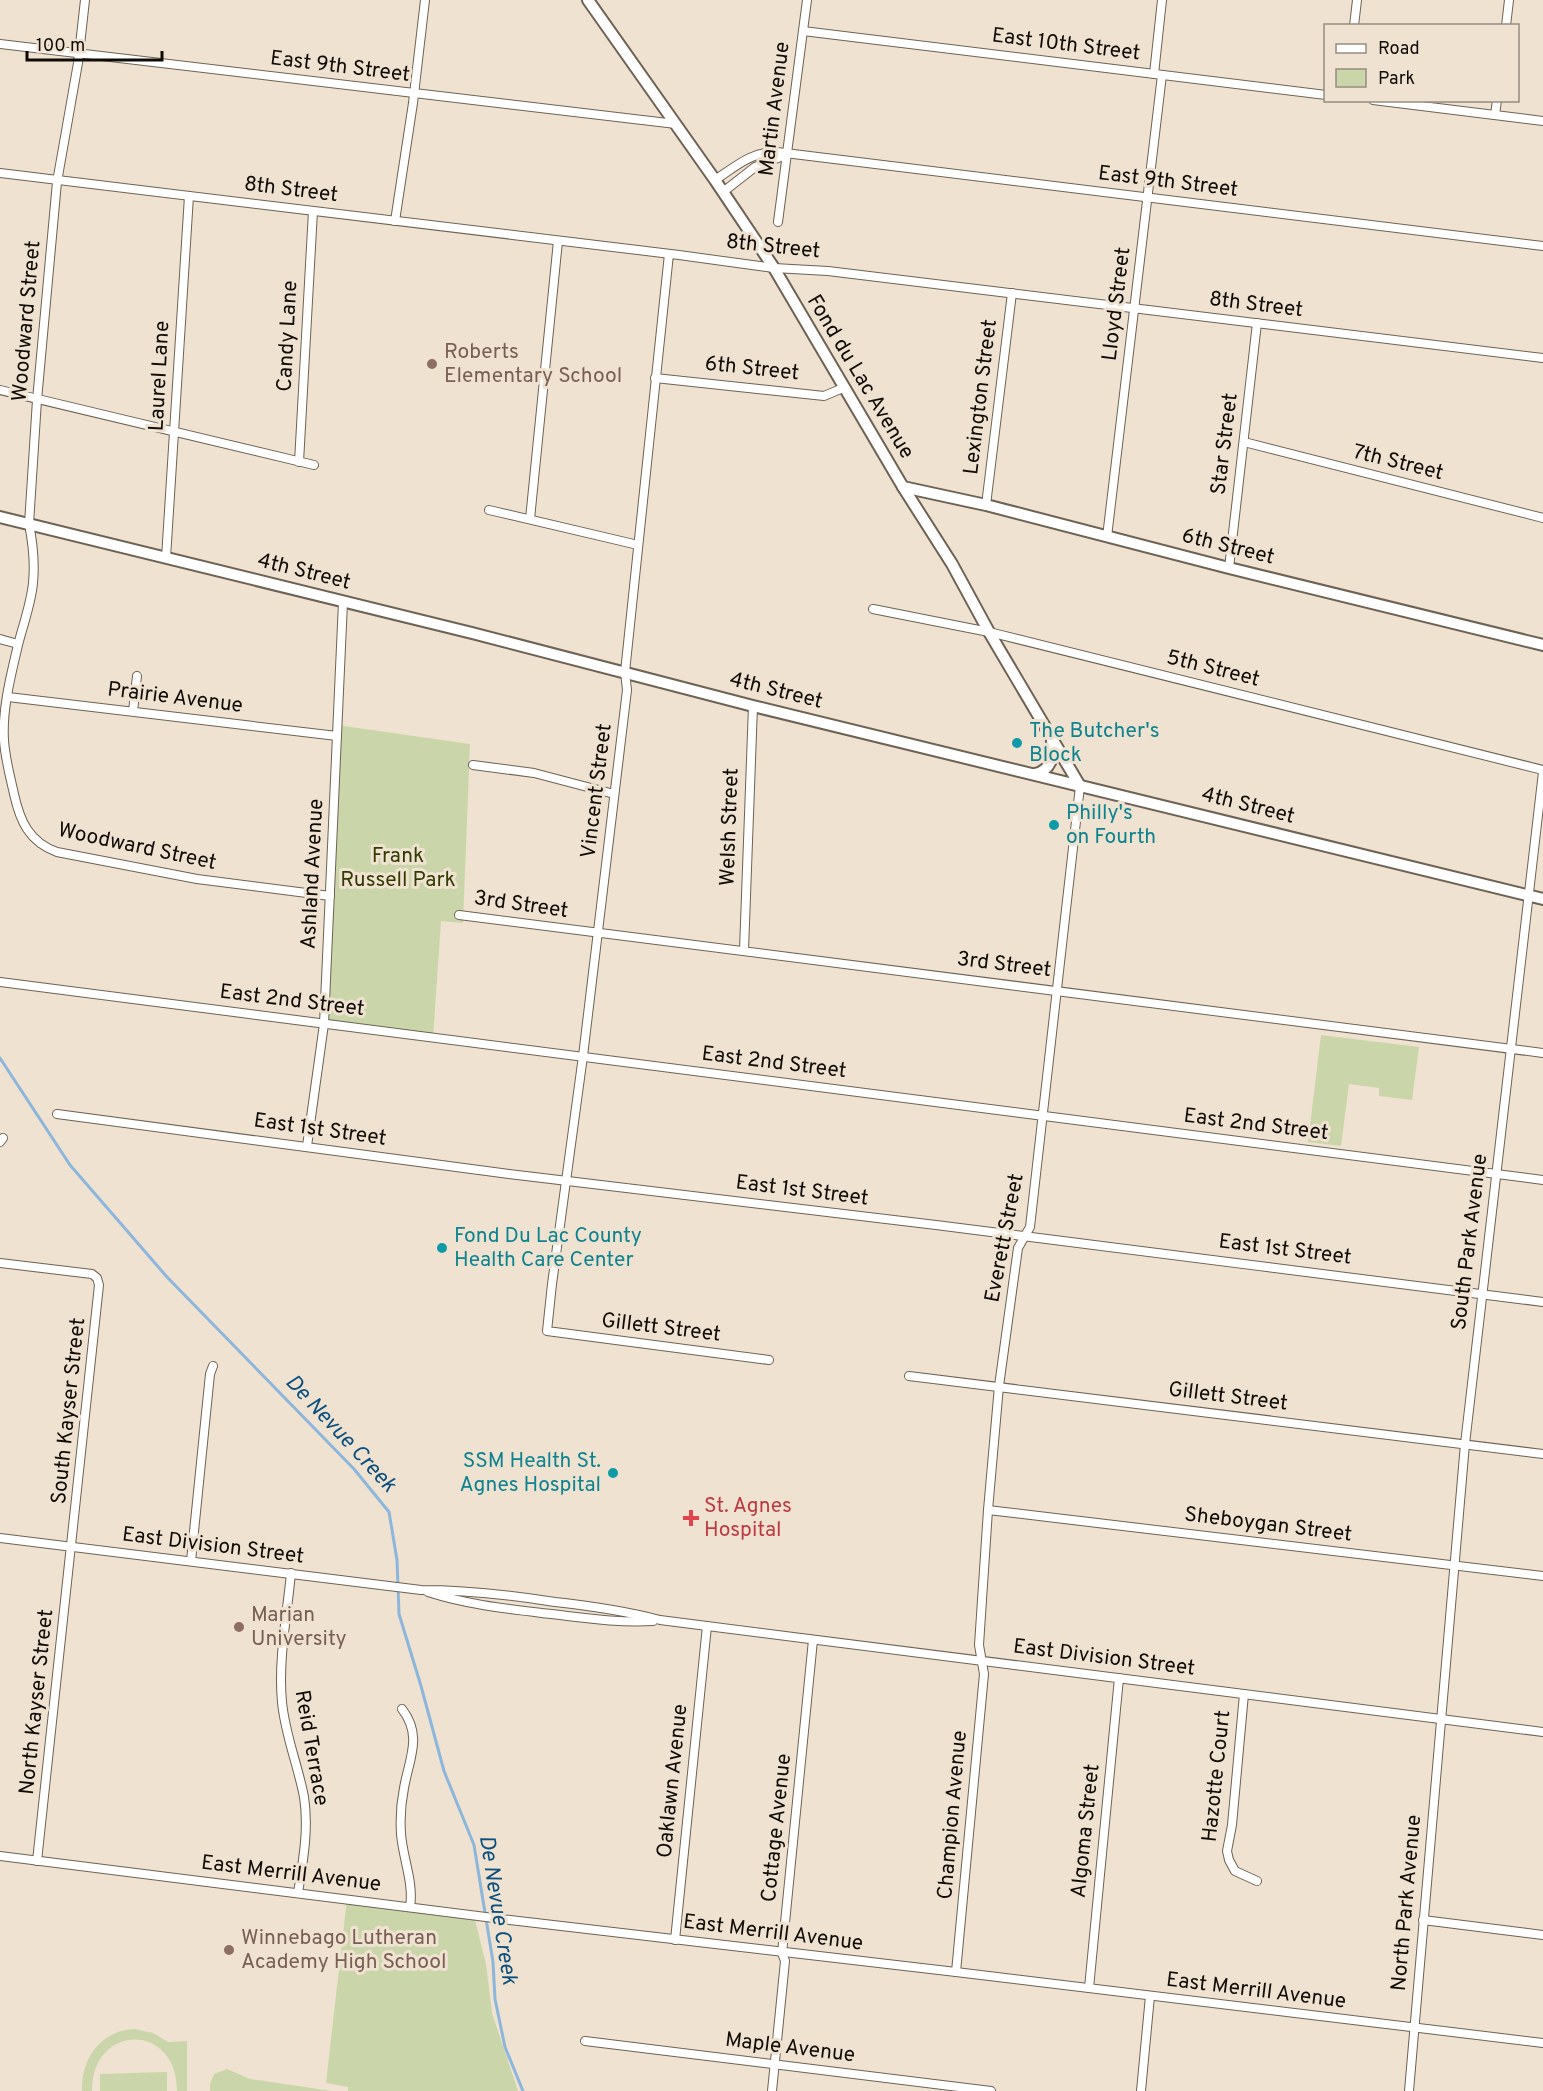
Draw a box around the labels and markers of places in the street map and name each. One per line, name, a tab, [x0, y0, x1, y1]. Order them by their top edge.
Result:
place label: Roberts Elementary School	[444, 339, 622, 390]
marker: Roberts Elementary School	[425, 357, 439, 371]
place label: The Butcher's Block	[1029, 718, 1160, 769]
marker: The Butcher's Block	[1010, 736, 1024, 750]
place label: Philly's on Fourth	[1066, 800, 1156, 851]
marker: Philly's on Fourth	[1047, 818, 1061, 832]
place label: Fond Du Lac County Health Care Center	[454, 1223, 642, 1274]
marker: Fond Du Lac County Health Care Center	[435, 1241, 449, 1255]
place label: SSM Health St. Agnes Hospital	[459, 1448, 601, 1499]
marker: SSM Health St. Agnes Hospital	[606, 1466, 620, 1480]
place label: St. Agnes Hospital	[704, 1493, 792, 1544]
marker: St. Agnes Hospital	[682, 1509, 700, 1527]
place label: Marian University	[251, 1602, 347, 1653]
marker: Marian University	[232, 1620, 246, 1634]
place label: Winnebago Lutheran Academy High School	[241, 1925, 447, 1976]
marker: Winnebago Lutheran Academy High School	[222, 1943, 236, 1957]

